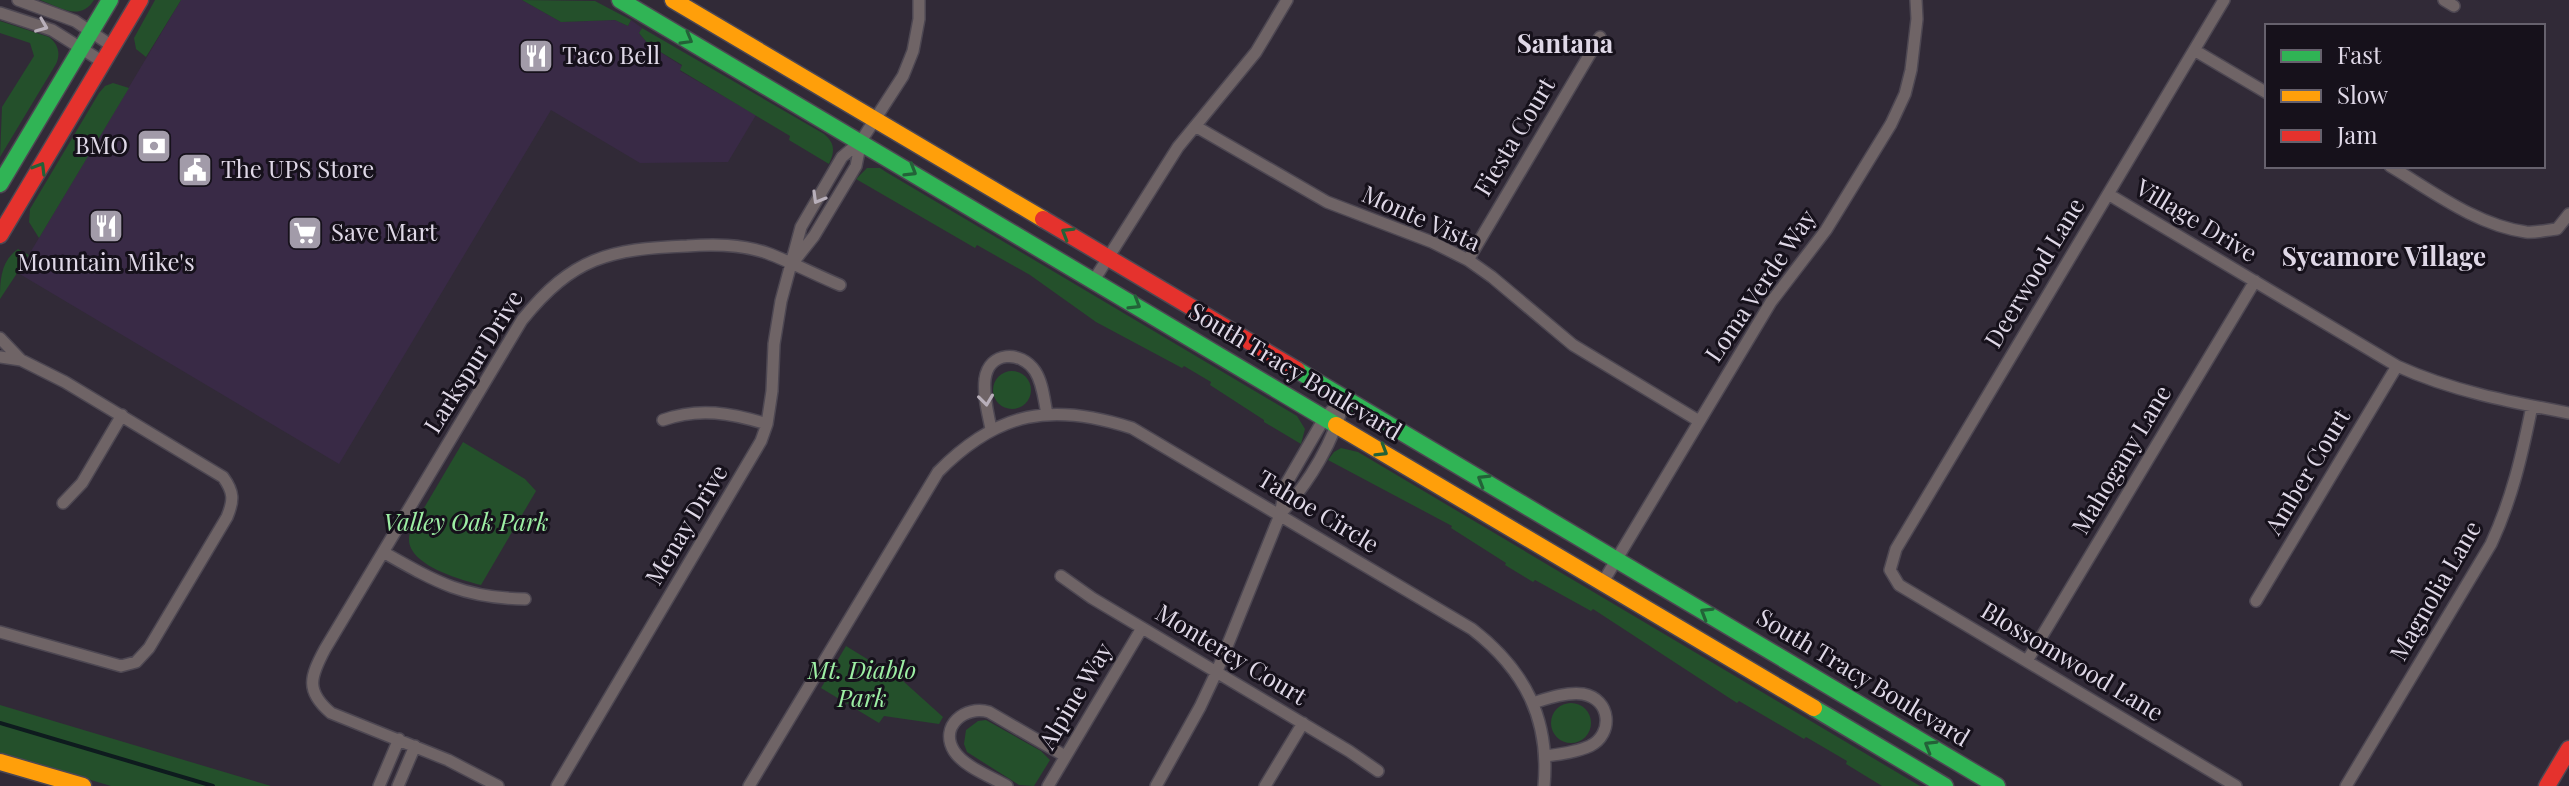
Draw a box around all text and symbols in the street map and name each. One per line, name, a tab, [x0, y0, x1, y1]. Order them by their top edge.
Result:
one-way arrow	[34, 16, 48, 33]
legend	[2265, 24, 2545, 168]
district label: Santana	[1517, 25, 1614, 60]
one-way arrow	[678, 29, 693, 45]
restaurant icon: Taco Bell	[517, 37, 555, 75]
place label: Taco Bell	[562, 38, 660, 70]
text: Fast	[2337, 38, 2382, 70]
street label: Fiesta Court	[1465, 71, 1561, 201]
text: Slow	[2337, 78, 2389, 110]
text: Jam	[2336, 118, 2378, 150]
bank icon: BMO	[135, 127, 173, 165]
place label: BMO	[75, 128, 128, 160]
public building icon: The UPS Store	[176, 151, 214, 189]
place label: The UPS Store	[221, 152, 374, 184]
one-way arrow	[902, 161, 917, 177]
one-way arrow	[30, 162, 46, 177]
street label: Village Drive	[2129, 170, 2264, 268]
street label: Monte Vista	[1358, 177, 1486, 258]
one-way arrow	[812, 189, 828, 204]
street label: Deerwood Lane	[1976, 191, 2091, 353]
street label: Loma Verde Way	[1697, 203, 1822, 367]
restaurant icon: Mountain Mike's	[87, 207, 125, 245]
supermarket icon: Save Mart	[286, 214, 324, 252]
place label: Save Mart	[331, 215, 438, 247]
one-way arrow	[1061, 227, 1076, 243]
district label: Sycamore Village	[2282, 238, 2486, 273]
place label: Mountain Mike's	[17, 245, 195, 277]
street label: Larkspur Drive	[416, 283, 529, 439]
one-way arrow	[1126, 294, 1141, 310]
street label: South Tracy Boulevard	[1184, 294, 1409, 447]
street label: Mahogany Lane	[2063, 379, 2177, 539]
one-way arrow	[978, 394, 995, 407]
street label: Amber Court	[2256, 402, 2357, 541]
one-way arrow	[1373, 441, 1388, 457]
street label: Menay Drive	[637, 458, 734, 590]
street label: Tahoe Circle	[1252, 462, 1386, 559]
one-way arrow	[1477, 474, 1492, 490]
park label: Valley Oak Park	[383, 505, 549, 537]
street label: Magnolia Lane	[2381, 514, 2487, 666]
street label: Blossomwood Lane	[1976, 593, 2170, 727]
street label: Monterey Court	[1151, 596, 1314, 711]
street label: South Tracy Boulevard	[1752, 600, 1977, 753]
one-way arrow	[1700, 607, 1715, 623]
street label: Alpine Way	[1029, 636, 1119, 755]
park label: Mt. Diablo Park	[807, 653, 916, 713]
one-way arrow	[1924, 740, 1939, 756]

